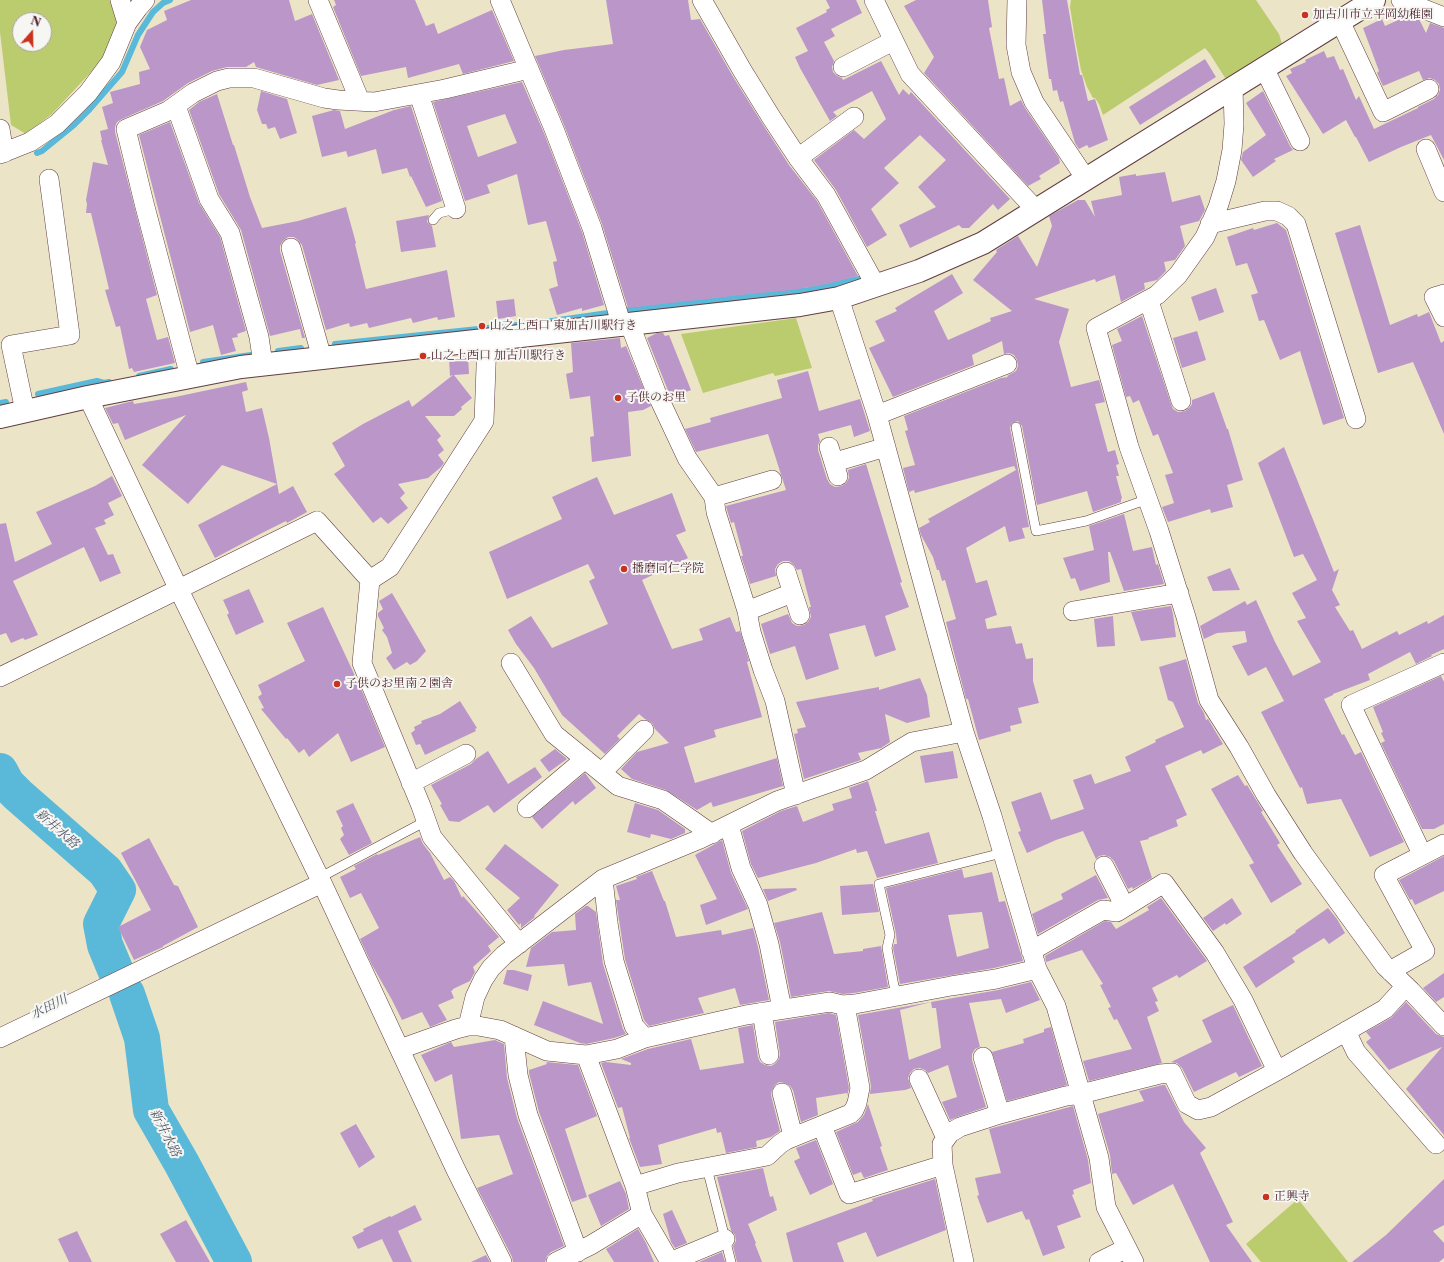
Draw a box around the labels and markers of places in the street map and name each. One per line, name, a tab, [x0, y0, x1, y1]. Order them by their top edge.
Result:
place label: 加古川市立平岡幼稚園	[1313, 8, 1433, 22]
marker: 加古川市立平岡幼稚園	[1300, 10, 1310, 20]
place label: 山之上西口 東加古川駅行き	[490, 319, 637, 333]
marker: 山之上西口 東加古川駅行き	[477, 321, 487, 331]
place label: 山之上西口 加古川駅行き	[431, 349, 566, 363]
marker: 山之上西口 加古川駅行き	[418, 351, 428, 361]
place label: 子供のお里	[626, 391, 686, 405]
marker: 子供のお里	[613, 393, 623, 403]
place label: 播磨同仁学院	[632, 562, 704, 576]
marker: 播磨同仁学院	[619, 564, 629, 574]
place label: 子供のお里南２園舎	[345, 677, 453, 691]
marker: 子供のお里南２園舎	[332, 679, 342, 689]
place label: 正興寺	[1274, 1190, 1310, 1204]
marker: 正興寺	[1261, 1192, 1271, 1202]

